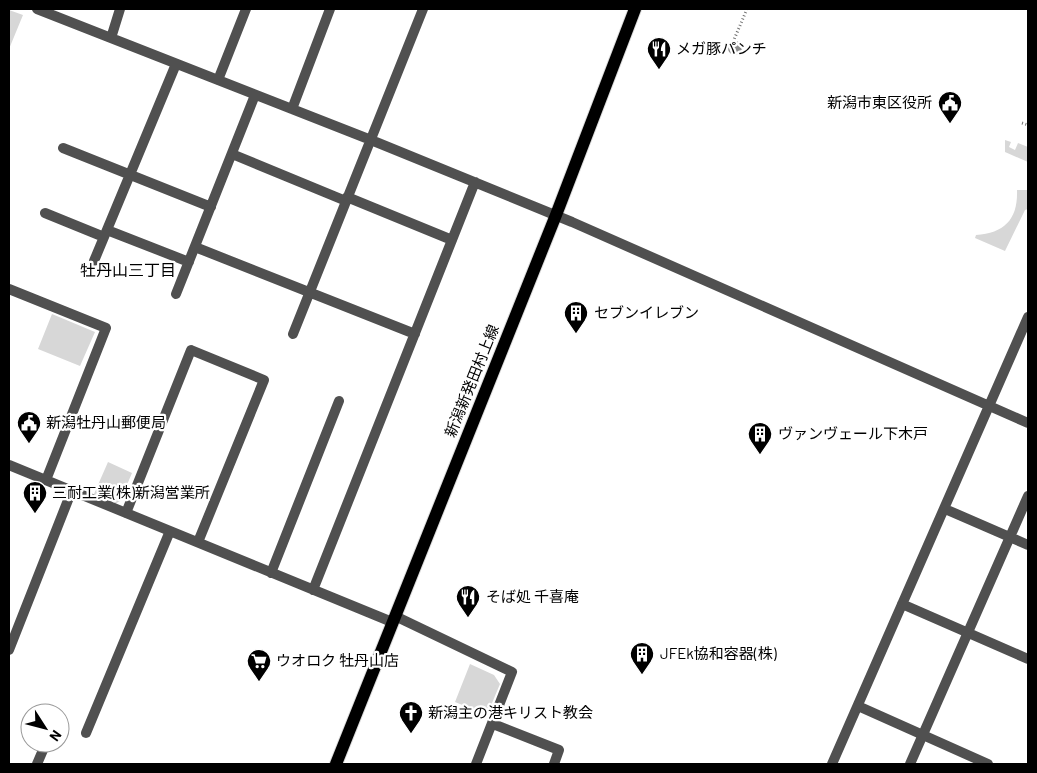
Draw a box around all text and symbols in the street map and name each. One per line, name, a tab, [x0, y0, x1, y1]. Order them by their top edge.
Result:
restaurant icon: メガ豚パンチ	[646, 36, 672, 70]
place label: メガ豚パンチ	[676, 39, 767, 57]
public building icon: 新潟市東区役所	[937, 90, 963, 124]
place label: 新潟市東区役所	[827, 93, 932, 111]
district label: 牡丹山三丁目	[80, 260, 176, 279]
building icon: セブンイレブン	[563, 300, 589, 334]
place label: セブンイレブン	[594, 303, 699, 321]
street label: 新潟新発田村上線	[440, 322, 502, 440]
public building icon: 新潟牡丹山郵便局	[16, 410, 42, 444]
place label: 新潟牡丹山郵便局	[46, 413, 166, 431]
building icon: ヴァンヴェール下木戸	[747, 421, 773, 455]
place label: ヴァンヴェール下木戸	[778, 424, 928, 442]
building icon: 三耐工業(株)新潟営業所	[22, 480, 48, 514]
place label: 三耐工業(株)新潟営業所	[52, 483, 210, 501]
restaurant icon: そば処 千喜庵	[455, 584, 481, 618]
place label: そば処 千喜庵	[486, 587, 579, 605]
building icon: JFEk協和容器(株)	[629, 641, 655, 675]
place label: JFEk協和容器(株)	[660, 644, 777, 662]
supermarket icon: ウオロク 牡丹山店	[246, 648, 272, 682]
place label: ウオロク 牡丹山店	[276, 651, 399, 669]
church icon: 新潟主の港キリスト教会	[398, 700, 424, 734]
north arrow	[20, 703, 70, 753]
place label: 新潟主の港キリスト教会	[428, 703, 593, 721]
text: N	[46, 727, 66, 745]

